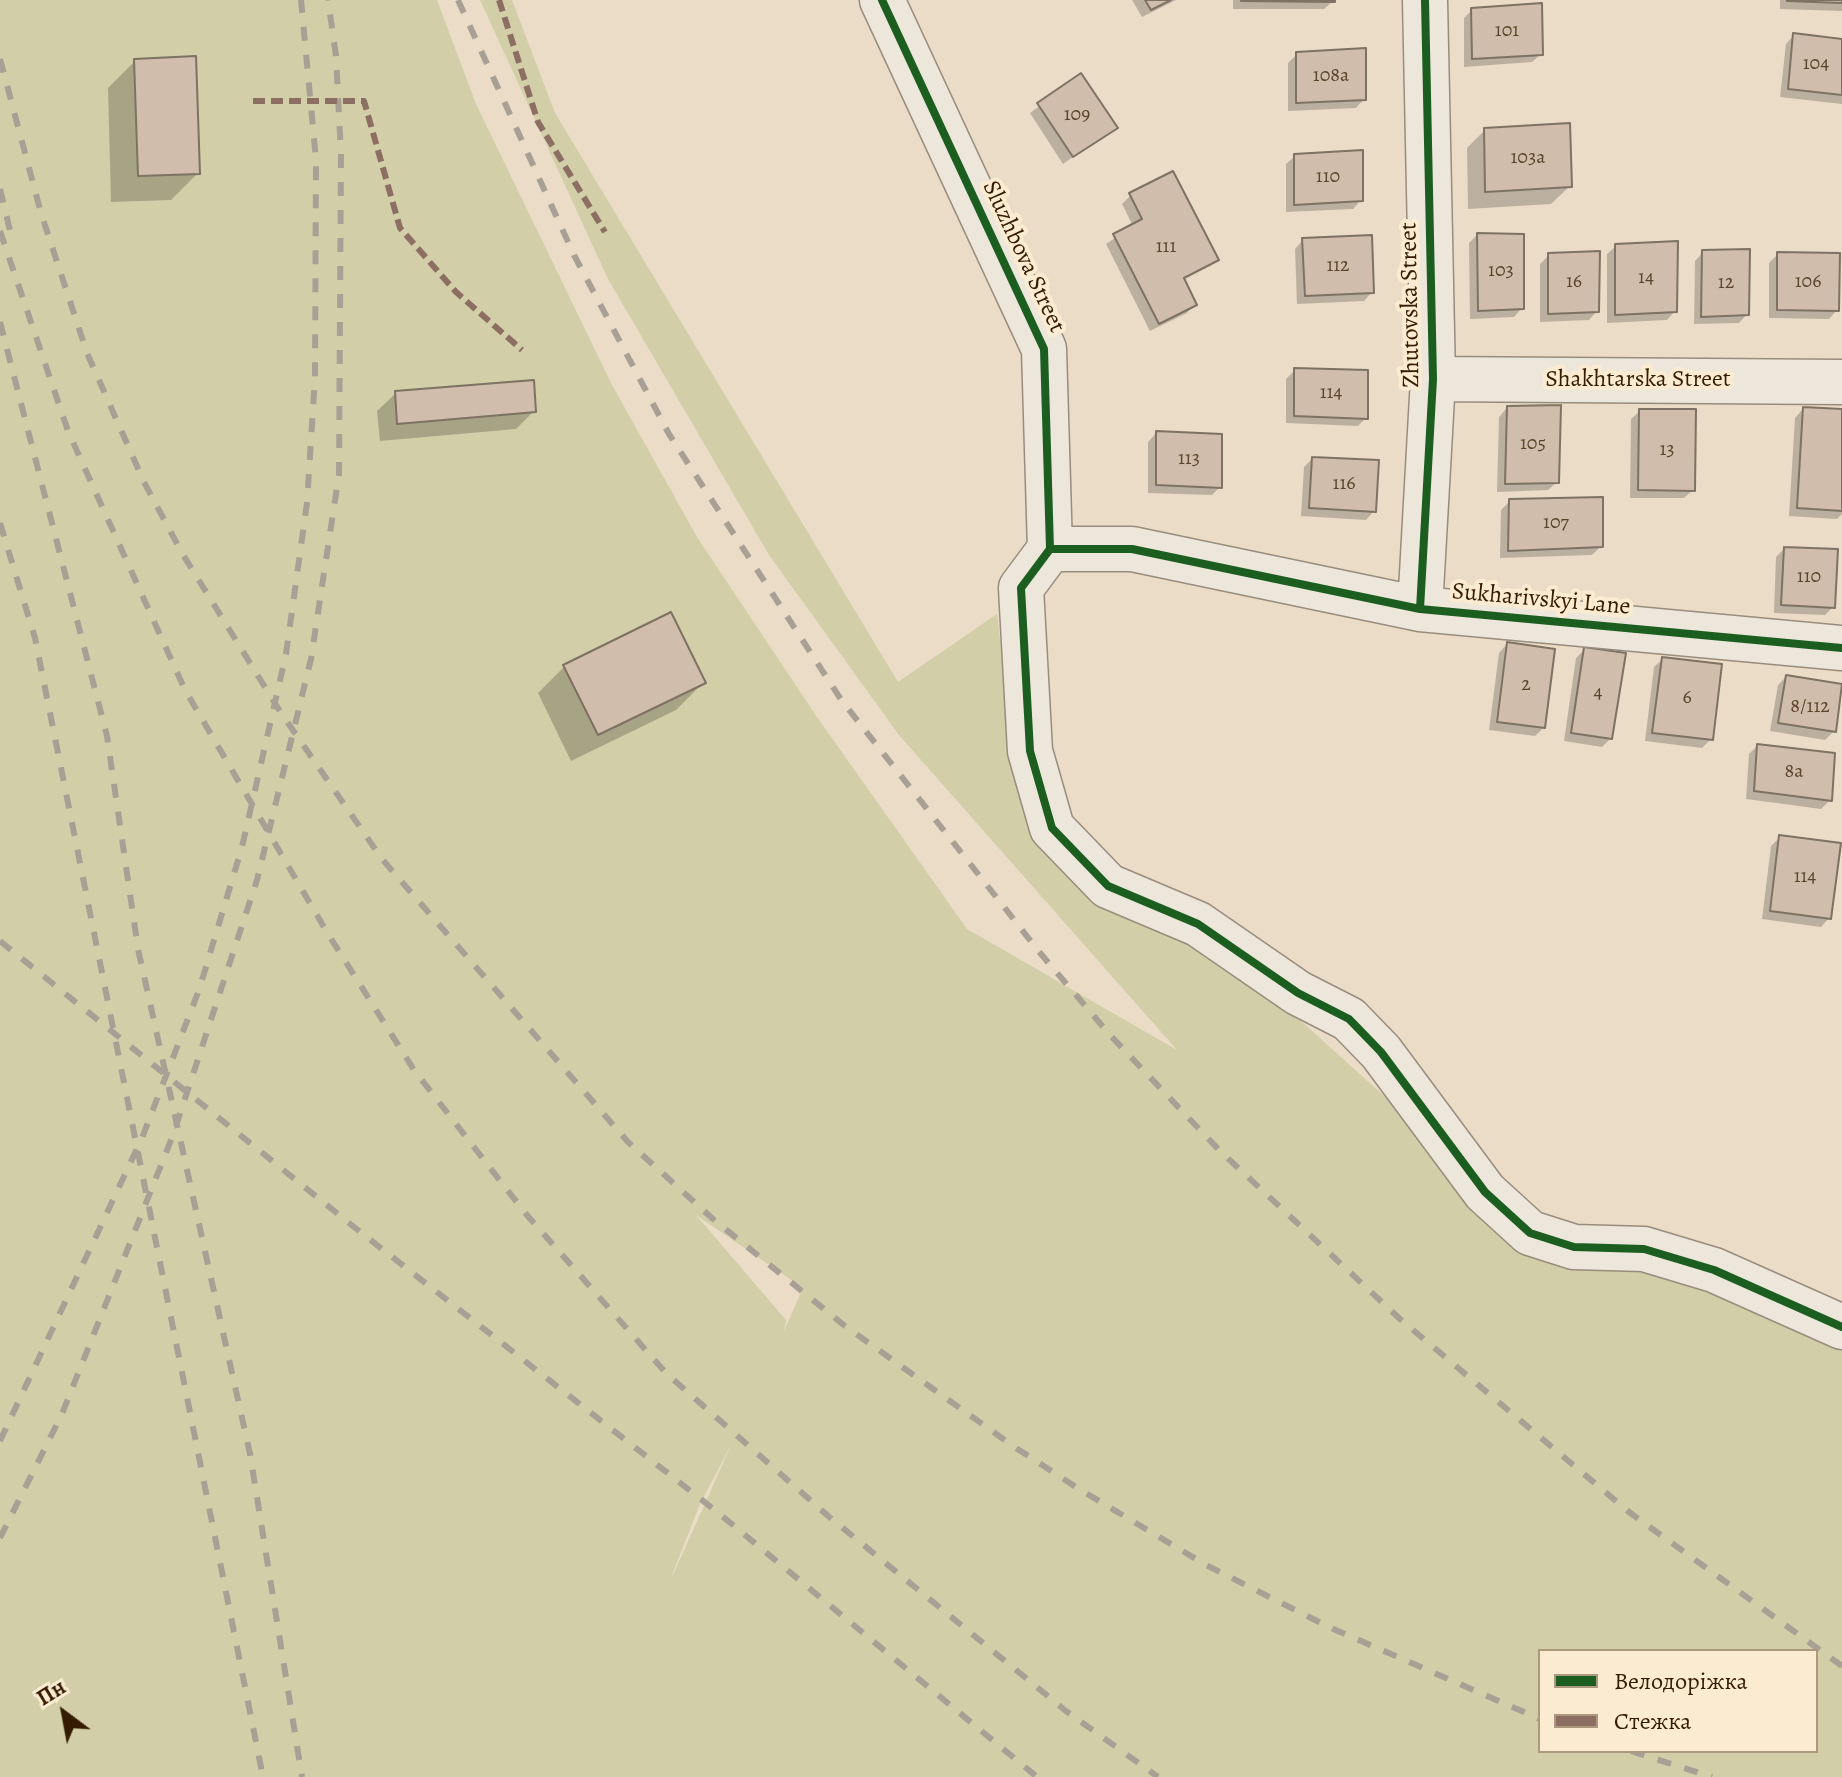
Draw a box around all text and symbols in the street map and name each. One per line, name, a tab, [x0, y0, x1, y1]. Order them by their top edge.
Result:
house number: 101	[1495, 19, 1519, 43]
house number: 104	[1803, 52, 1829, 76]
house number: 108а	[1313, 64, 1349, 88]
house number: 109	[1064, 103, 1090, 127]
house number: 103а	[1510, 146, 1546, 170]
house number: 110	[1316, 165, 1340, 189]
street label: Sluzhbova Street	[975, 177, 1071, 337]
street label: Zhutovska Street	[1395, 222, 1427, 388]
house number: 111	[1156, 235, 1176, 259]
house number: 112	[1326, 254, 1350, 278]
house number: 103	[1488, 259, 1514, 283]
house number: 14	[1638, 266, 1654, 290]
house number: 16	[1566, 270, 1582, 294]
house number: 106	[1795, 270, 1821, 294]
house number: 12	[1718, 271, 1734, 295]
street label: Shakhtarska Street	[1545, 366, 1731, 394]
house number: 114	[1320, 381, 1342, 405]
house number: 105	[1520, 432, 1546, 456]
house number: 13	[1659, 438, 1675, 462]
house number: 113	[1178, 447, 1200, 471]
house number: 116	[1333, 472, 1355, 496]
house number: 107	[1543, 511, 1569, 535]
house number: 110	[1797, 565, 1821, 589]
street label: Sukharivskyi Lane	[1450, 578, 1632, 622]
house number: 2	[1521, 673, 1531, 697]
house number: 4	[1593, 681, 1603, 705]
house number: 6	[1682, 686, 1692, 710]
house number: 8/112	[1790, 695, 1830, 719]
house number: 8а	[1785, 760, 1803, 784]
house number: 114	[1794, 865, 1816, 889]
legend	[1538, 1649, 1818, 1753]
text: Велодоріжка	[1614, 1665, 1748, 1697]
text: Пн	[31, 1672, 71, 1713]
north arrow	[24, 1673, 104, 1753]
text: Стежка	[1614, 1705, 1691, 1737]

